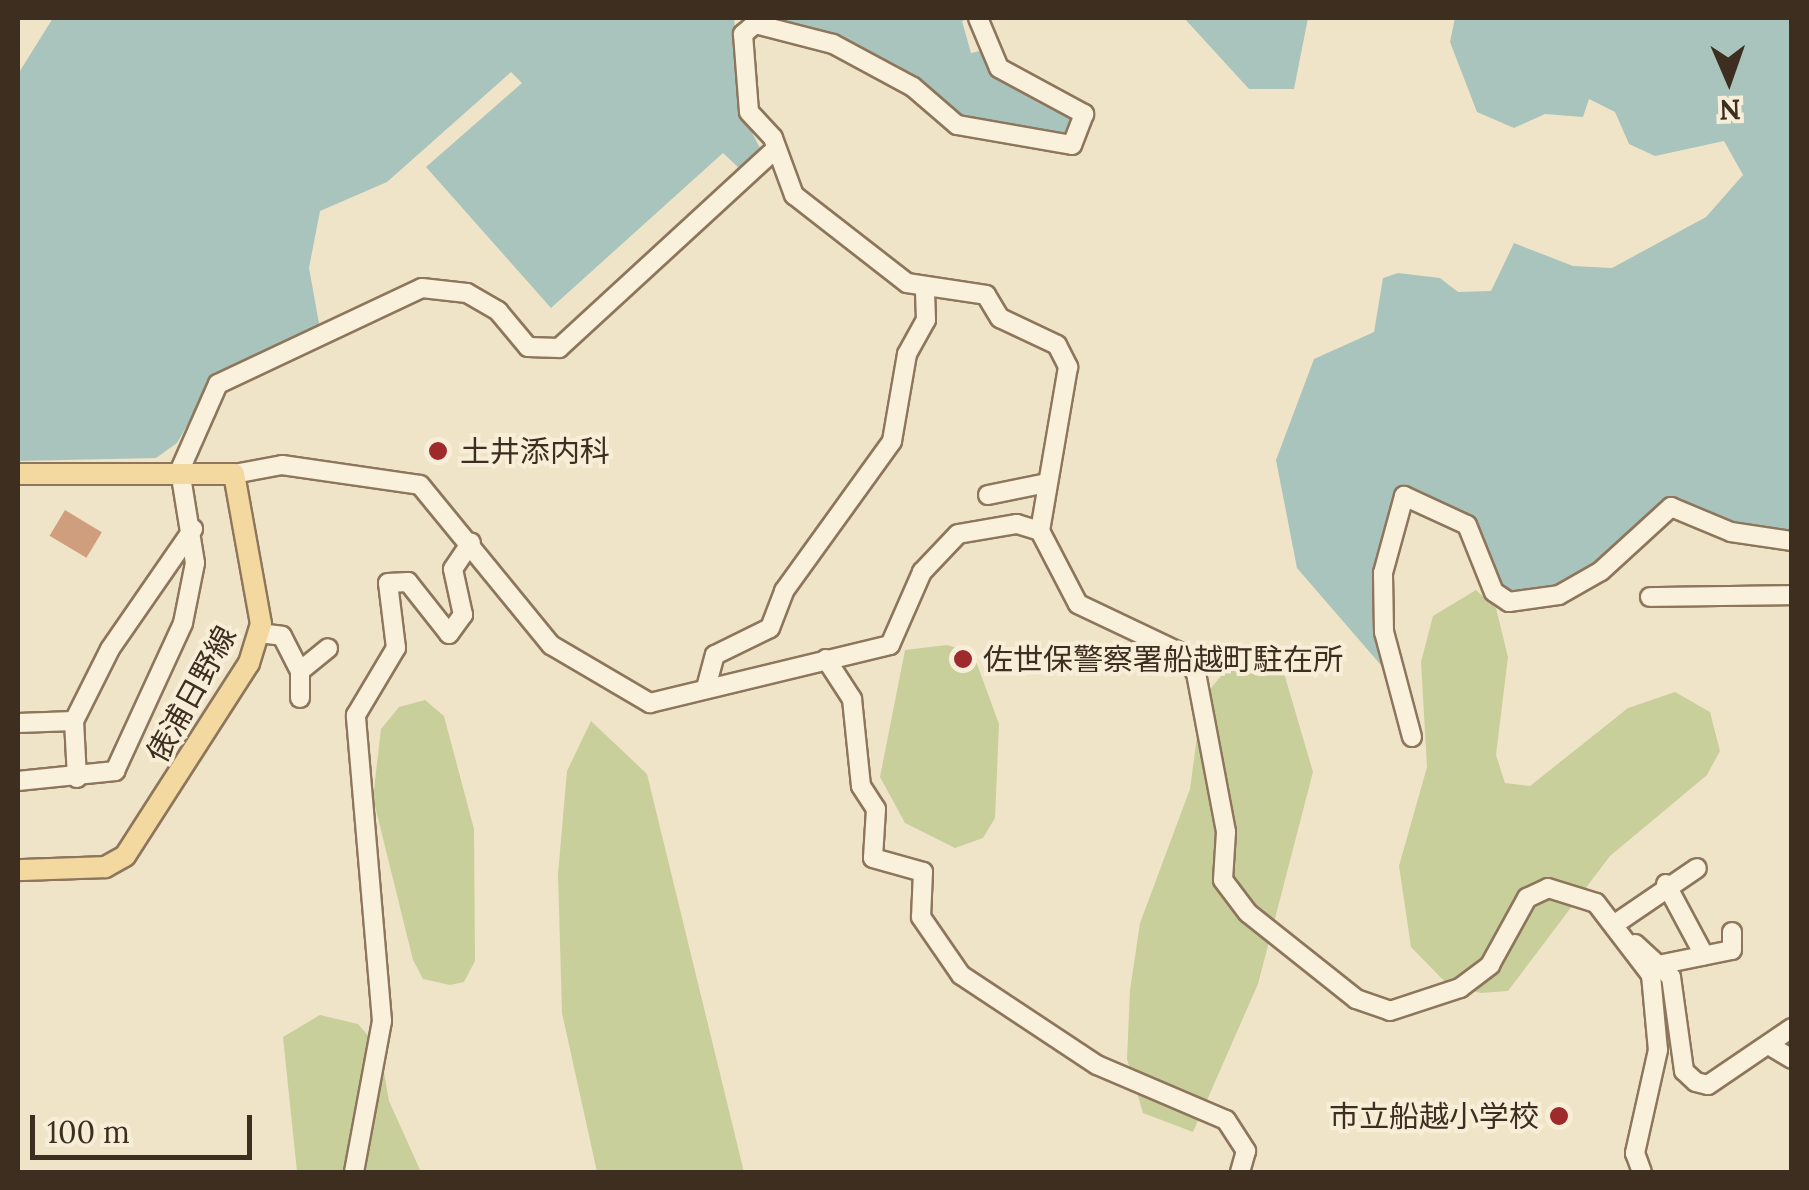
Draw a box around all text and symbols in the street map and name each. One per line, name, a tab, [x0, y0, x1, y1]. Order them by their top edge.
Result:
north arrow	[1679, 30, 1779, 130]
text: N	[1719, 92, 1741, 128]
place label: 土井添内科	[460, 433, 610, 469]
marker: 土井添内科	[425, 438, 451, 464]
street label: 俵浦日野線	[139, 620, 243, 768]
place label: 佐世保警察署船越町駐在所	[983, 641, 1343, 677]
marker: 佐世保警察署船越町駐在所	[952, 648, 974, 670]
scale bar	[35, 1095, 258, 1157]
place label: 市立船越小学校	[1329, 1098, 1539, 1134]
marker: 市立船越小学校	[1548, 1105, 1570, 1127]
text: 100 m	[47, 1113, 130, 1151]

